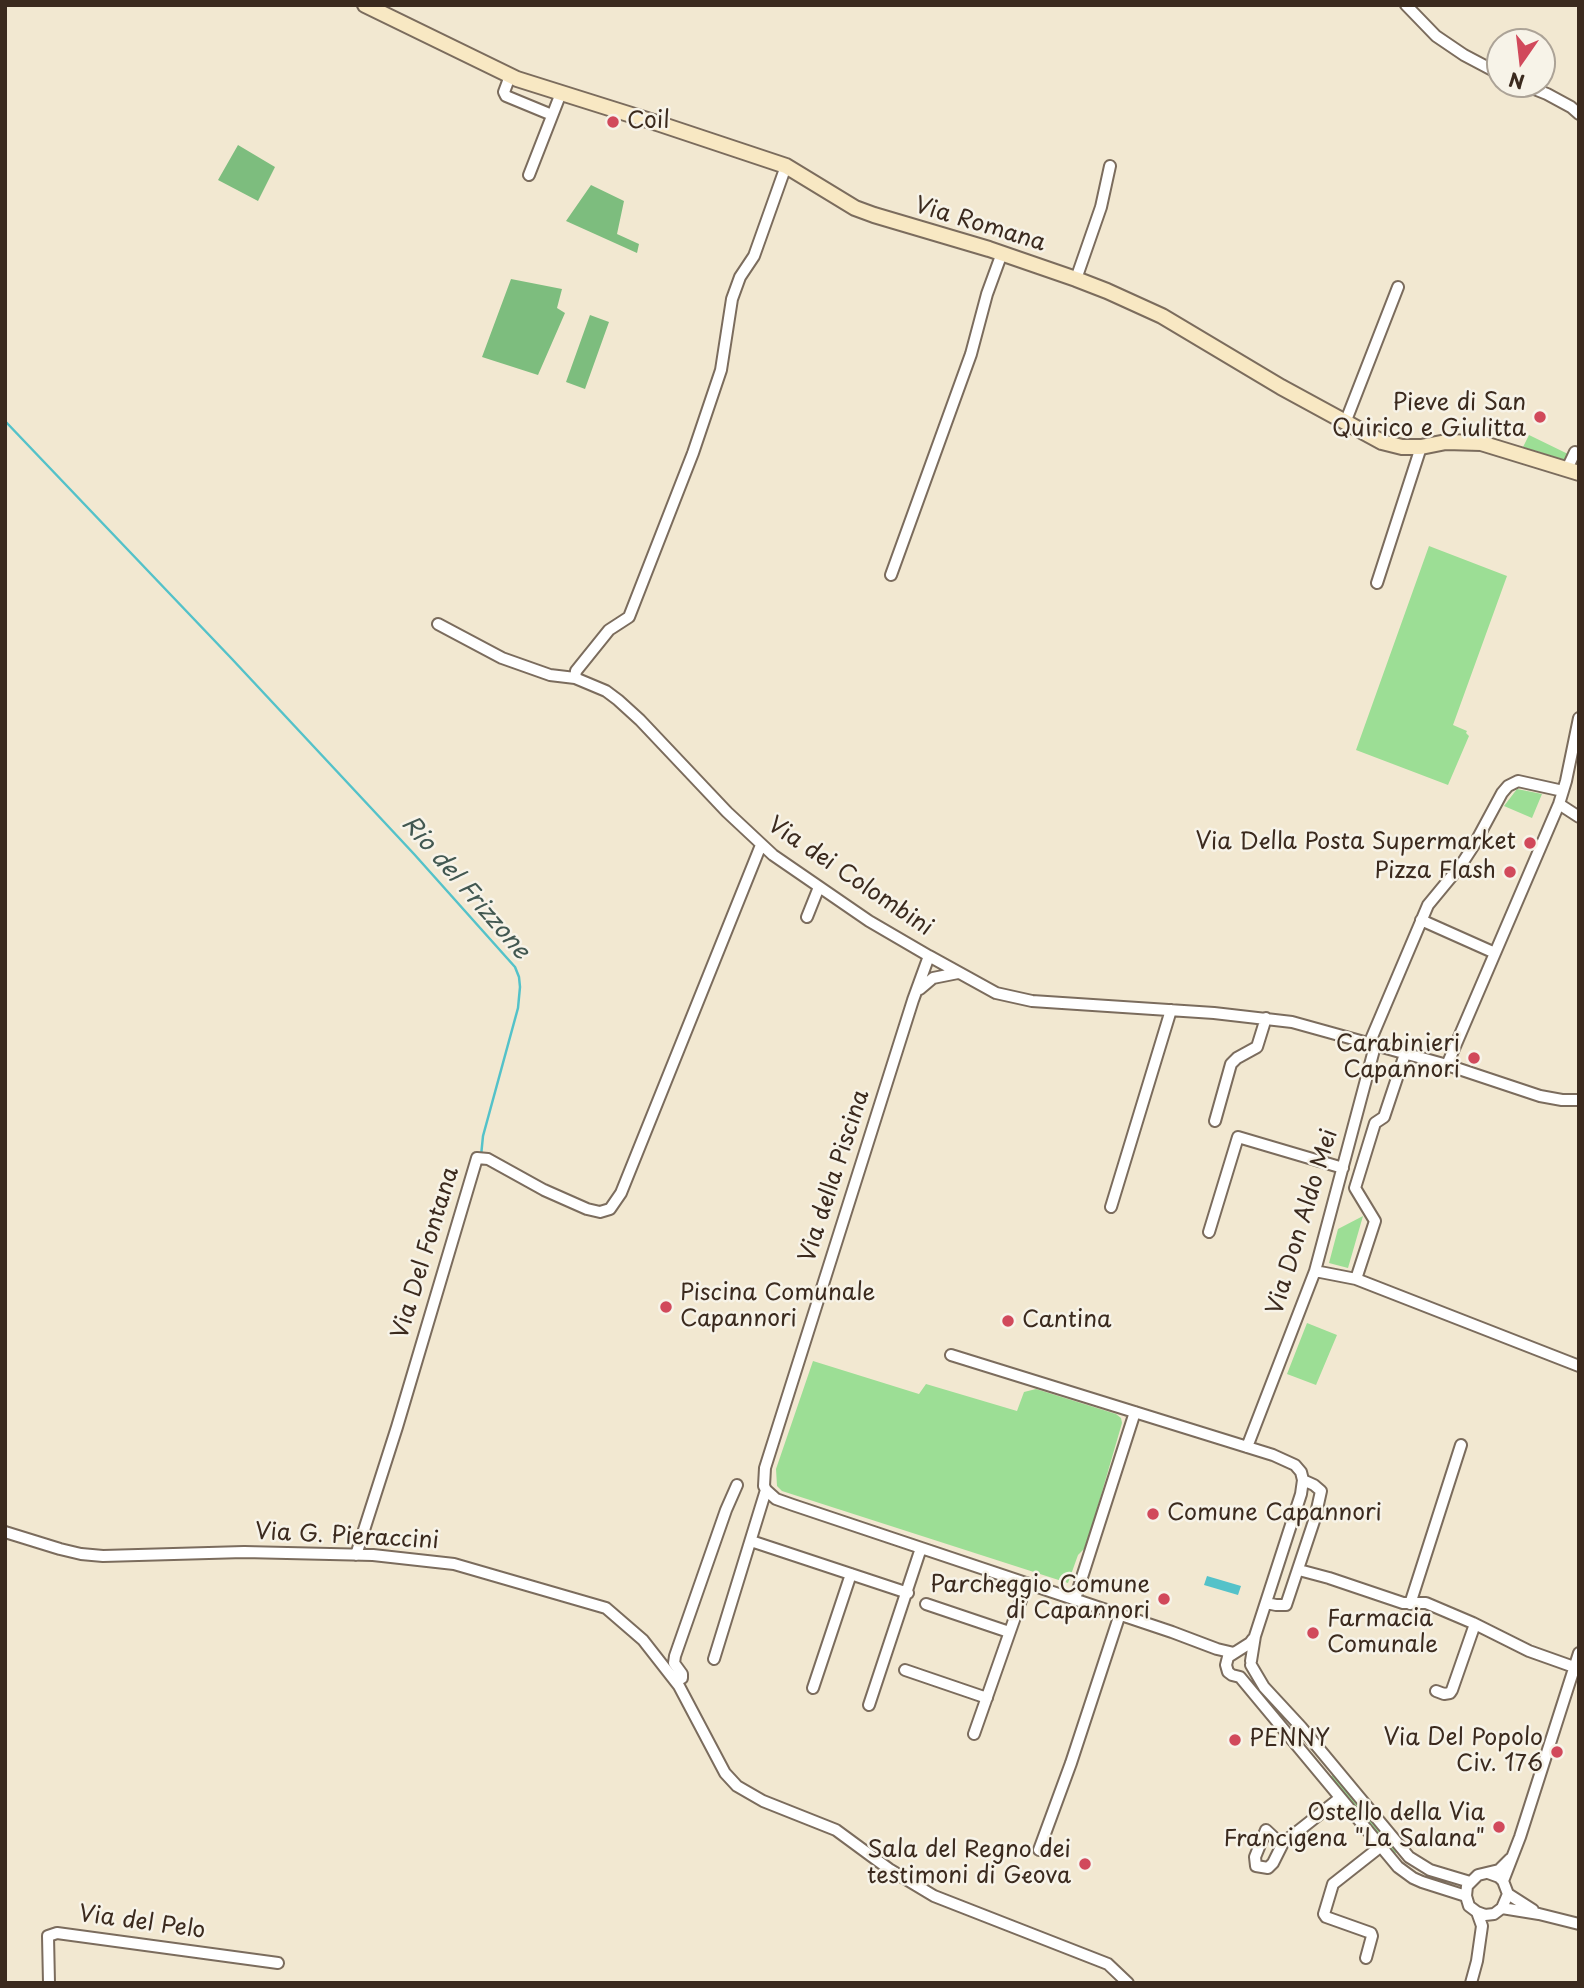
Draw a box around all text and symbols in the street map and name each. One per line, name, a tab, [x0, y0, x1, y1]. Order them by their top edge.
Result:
north arrow	[1486, 28, 1556, 98]
text: N	[1506, 66, 1527, 97]
place label: Coil	[627, 108, 670, 136]
marker: Coil	[605, 114, 621, 130]
street label: Via Romana	[911, 192, 1049, 258]
place label: Pieve di San Quirico e Giulitta	[1332, 390, 1526, 444]
marker: Pieve di San Quirico e Giulitta	[1532, 409, 1548, 425]
water label: Rio del Frizzone	[395, 810, 535, 966]
street label: Via dei Colombini	[762, 812, 938, 942]
place label: Via Della Posta Supermarket	[1195, 829, 1516, 857]
marker: Via Della Posta Supermarket	[1522, 835, 1538, 851]
place label: Pizza Flash	[1374, 858, 1496, 886]
marker: Pizza Flash	[1502, 864, 1518, 880]
place label: Carabinieri Capannori	[1336, 1031, 1460, 1085]
marker: Carabinieri Capannori	[1466, 1050, 1482, 1066]
street label: Via della Piscina	[794, 1086, 876, 1266]
street label: Via Don Aldo Mei	[1262, 1126, 1344, 1318]
street label: Via Del Fontana	[387, 1164, 465, 1342]
place label: Piscina Comunale Capannori	[680, 1280, 875, 1334]
marker: Piscina Comunale Capannori	[658, 1299, 674, 1315]
place label: Cantina	[1022, 1307, 1111, 1335]
marker: Cantina	[1000, 1313, 1016, 1329]
place label: Comune Capannori	[1167, 1500, 1382, 1528]
marker: Comune Capannori	[1145, 1506, 1161, 1522]
street label: Via G. Pieraccini	[254, 1518, 440, 1556]
place label: Parcheggio Comune di Capannori	[930, 1572, 1150, 1626]
marker: Parcheggio Comune di Capannori	[1156, 1591, 1172, 1607]
place label: Farmacia Comunale	[1327, 1606, 1438, 1660]
marker: Farmacia Comunale	[1305, 1625, 1321, 1641]
place label: Via Del Popolo Civ. 176	[1383, 1725, 1543, 1779]
place label: PENNY	[1249, 1726, 1330, 1754]
marker: PENNY	[1227, 1732, 1243, 1748]
marker: Via Del Popolo Civ. 176	[1549, 1744, 1565, 1760]
place label: Ostello della Via Francigena "La Salana"	[1224, 1800, 1485, 1854]
marker: Ostello della Via Francigena "La Salana"	[1491, 1819, 1507, 1835]
place label: Sala del Regno dei testimoni di Geova	[867, 1837, 1071, 1891]
marker: Sala del Regno dei testimoni di Geova	[1077, 1856, 1093, 1872]
street label: Via del Pelo	[77, 1900, 207, 1946]

